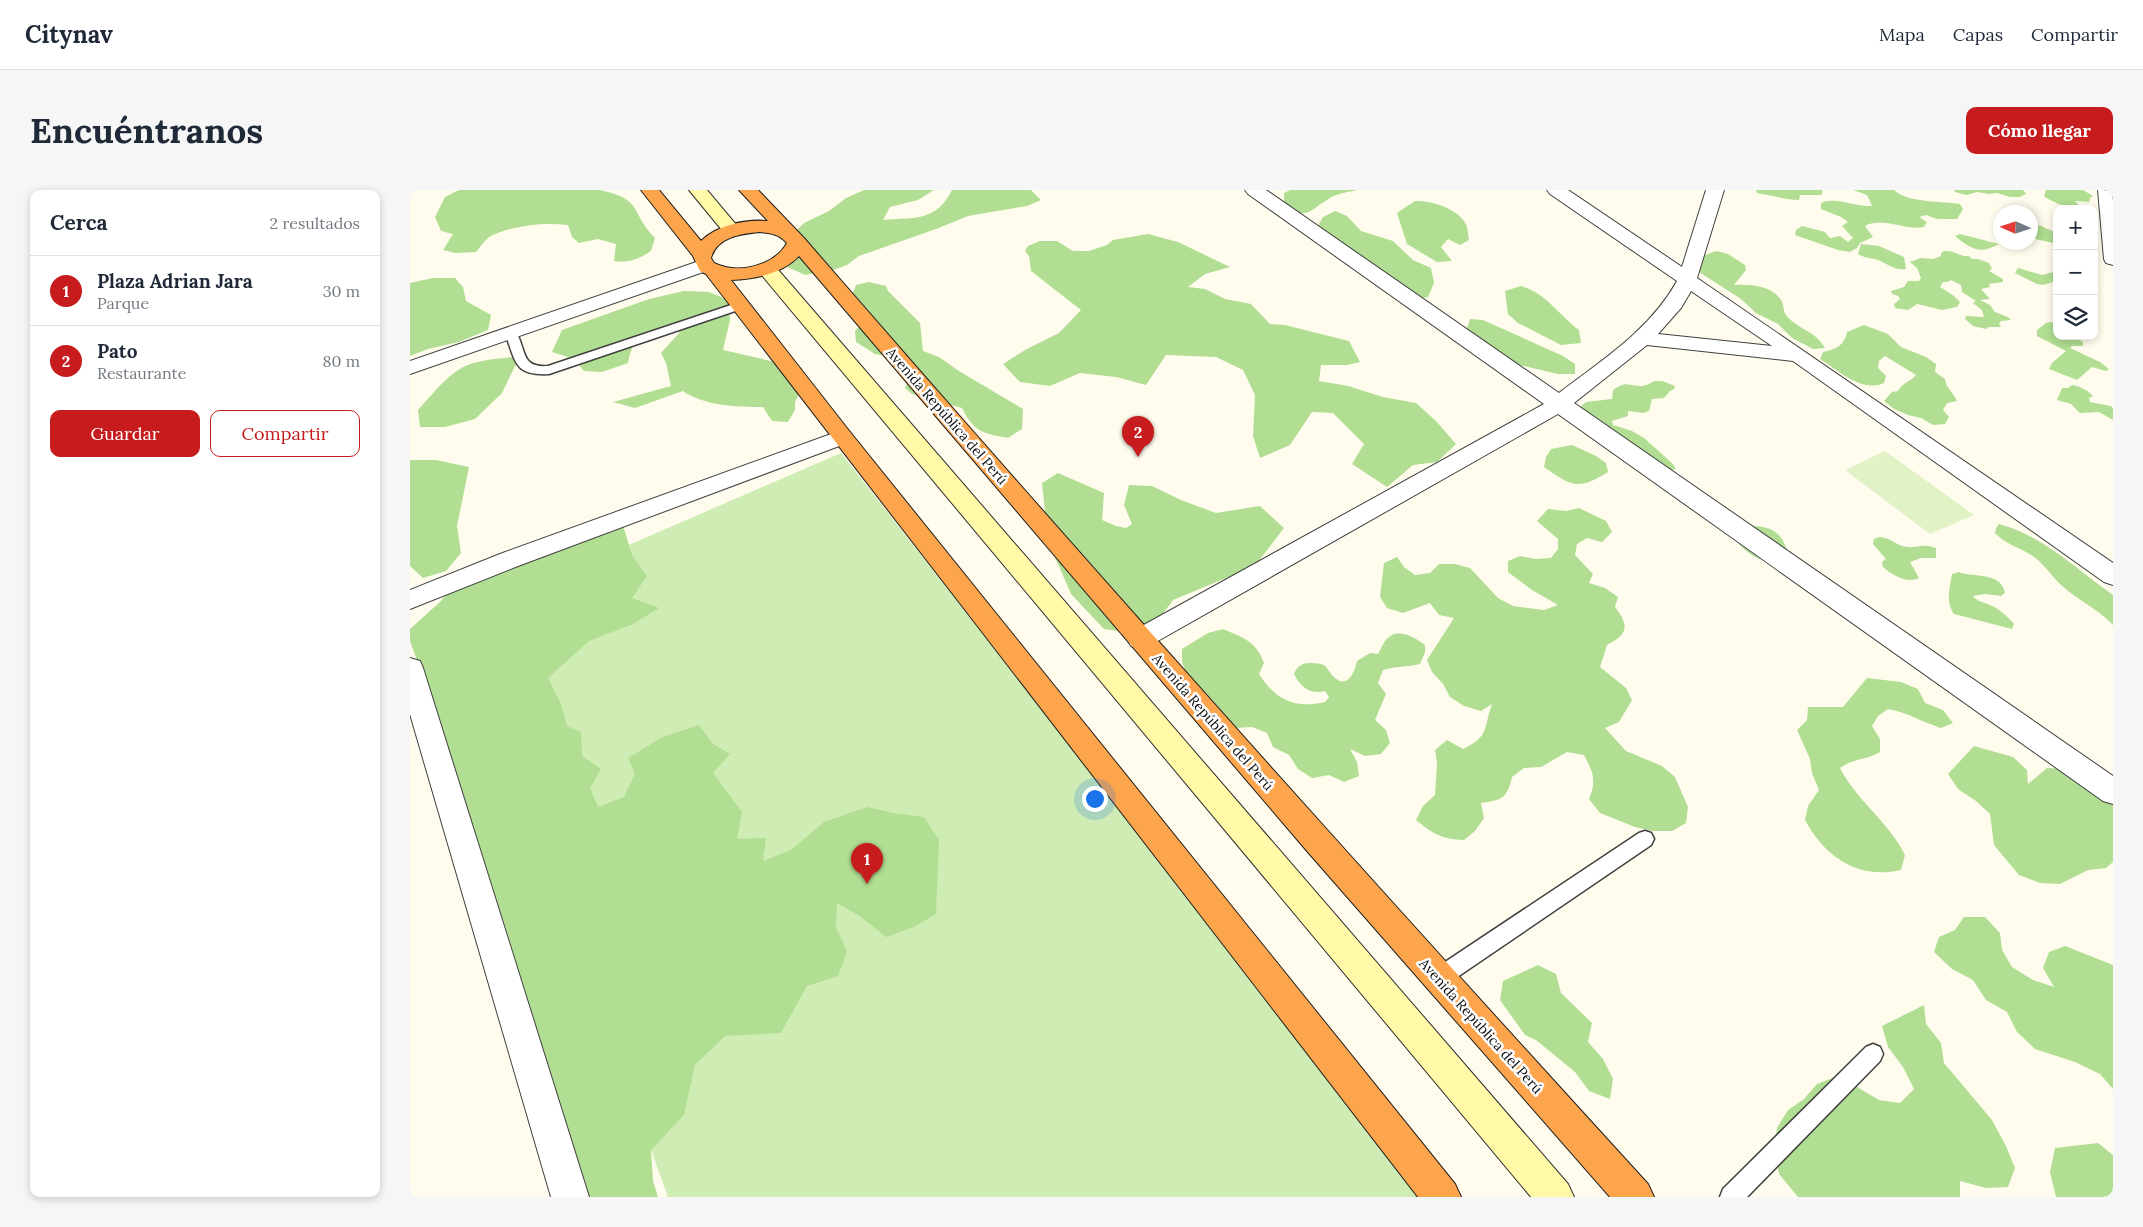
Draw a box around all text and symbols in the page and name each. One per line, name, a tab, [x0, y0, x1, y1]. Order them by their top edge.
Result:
text: Citynav	[25, 19, 113, 50]
text: Mapa	[1879, 23, 1925, 46]
text: Capas	[1953, 23, 2003, 46]
text: Compartir	[2031, 23, 2118, 46]
button: Cómo llegar	[1966, 107, 2113, 154]
text: Encuéntranos	[30, 108, 263, 153]
north arrow	[1993, 205, 2038, 250]
map controls	[2053, 205, 2098, 340]
button: +	[2053, 205, 2098, 250]
text: Cerca	[50, 209, 108, 236]
text: 2 resultados	[270, 213, 360, 233]
button: −	[2053, 250, 2098, 295]
text: Plaza Adrian Jara	[97, 269, 253, 293]
text: 1	[63, 281, 69, 301]
text: 30 m	[323, 281, 360, 301]
text: Parque	[97, 293, 149, 313]
button: layers	[2053, 295, 2098, 340]
text: Pato	[97, 339, 137, 363]
street label: Avenida República del Perú	[882, 343, 1011, 488]
text: 2	[62, 351, 70, 371]
text: 80 m	[323, 351, 360, 371]
text: Restaurante	[97, 363, 186, 383]
button: Guardar	[50, 410, 200, 457]
button: Compartir	[210, 410, 360, 457]
pin: 2	[1122, 416, 1154, 457]
street label: Avenida República del Perú	[1148, 649, 1277, 794]
your location	[1082, 786, 1108, 812]
pin: 1	[851, 843, 883, 884]
street label: Avenida República del Perú	[1415, 954, 1547, 1097]

